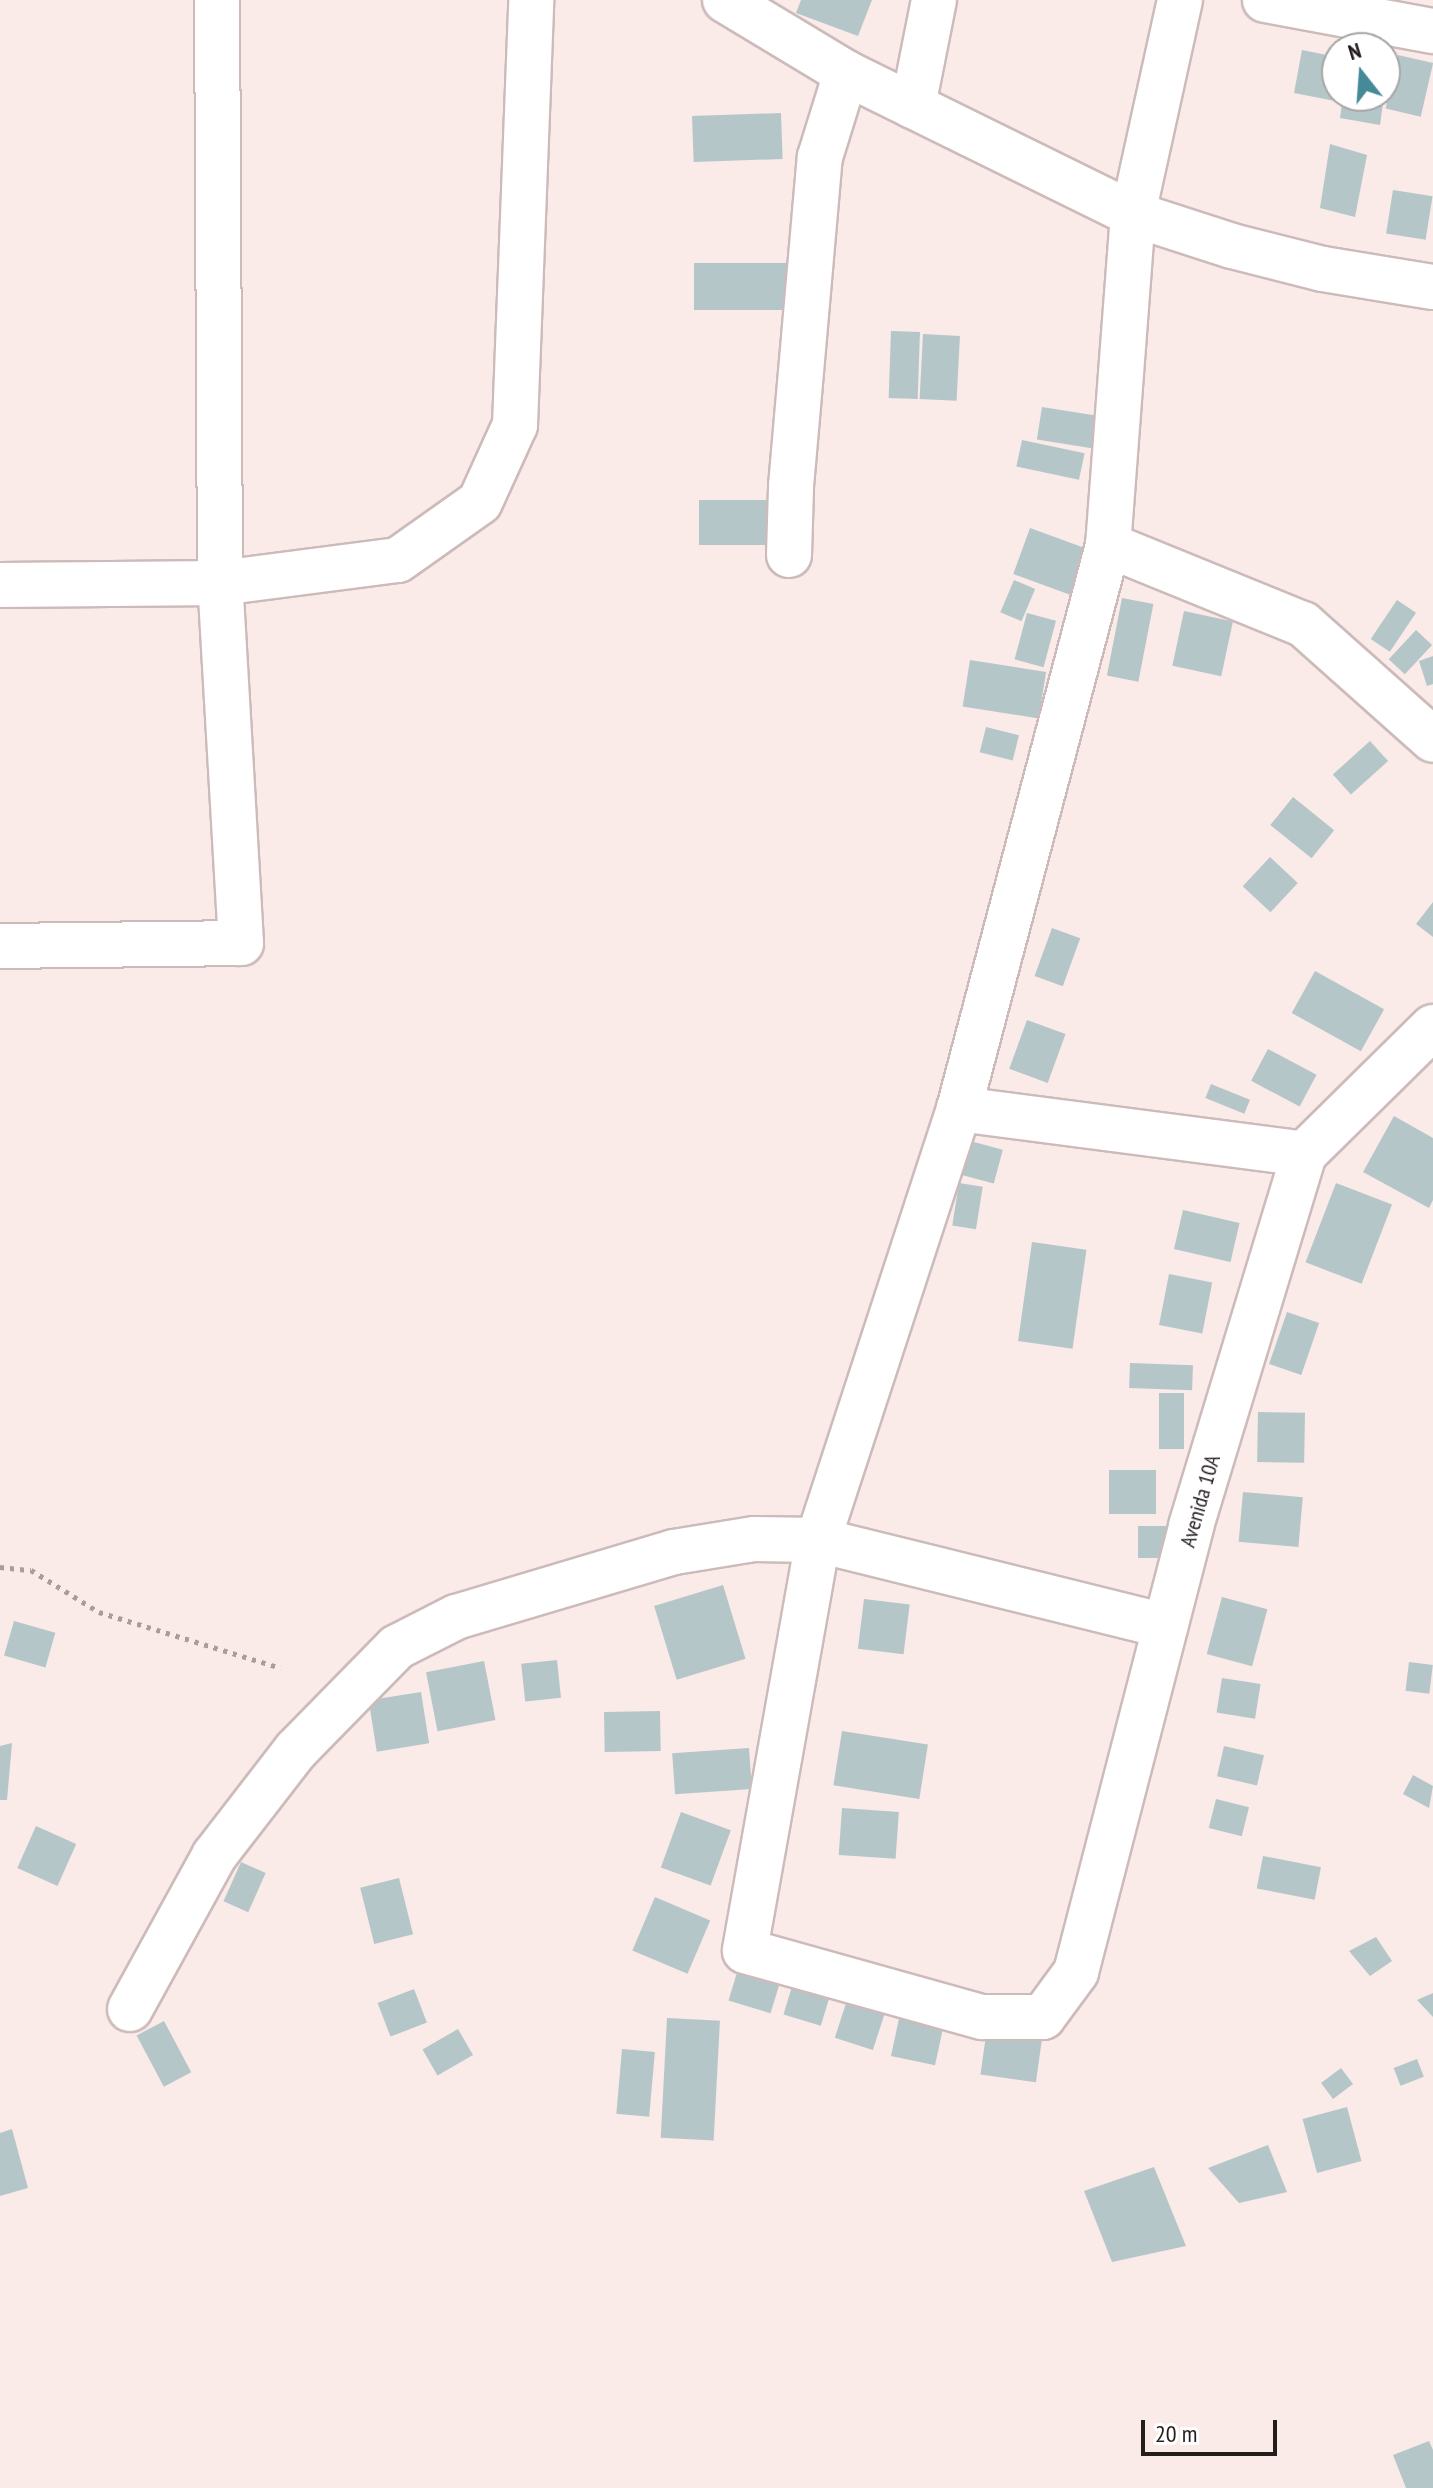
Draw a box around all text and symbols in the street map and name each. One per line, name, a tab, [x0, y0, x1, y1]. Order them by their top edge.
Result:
north arrow	[1321, 32, 1401, 112]
text: N	[1345, 36, 1364, 66]
street label: Avenida 10A	[1174, 1452, 1226, 1550]
scale bar	[1145, 2404, 1281, 2454]
text: 20 m	[1155, 2418, 1197, 2449]

